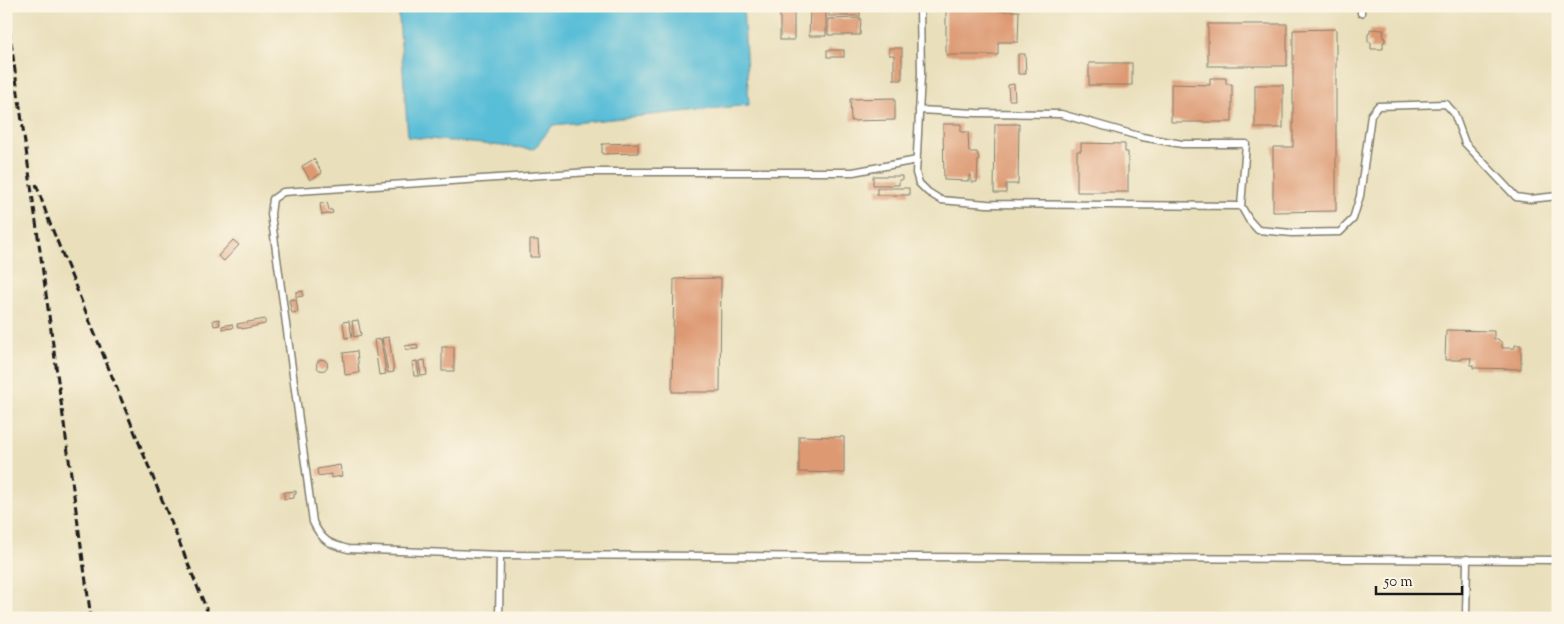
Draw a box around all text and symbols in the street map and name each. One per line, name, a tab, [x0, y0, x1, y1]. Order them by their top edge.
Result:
scale bar	[1376, 564, 1463, 596]
text: 50 m	[1383, 572, 1413, 593]

